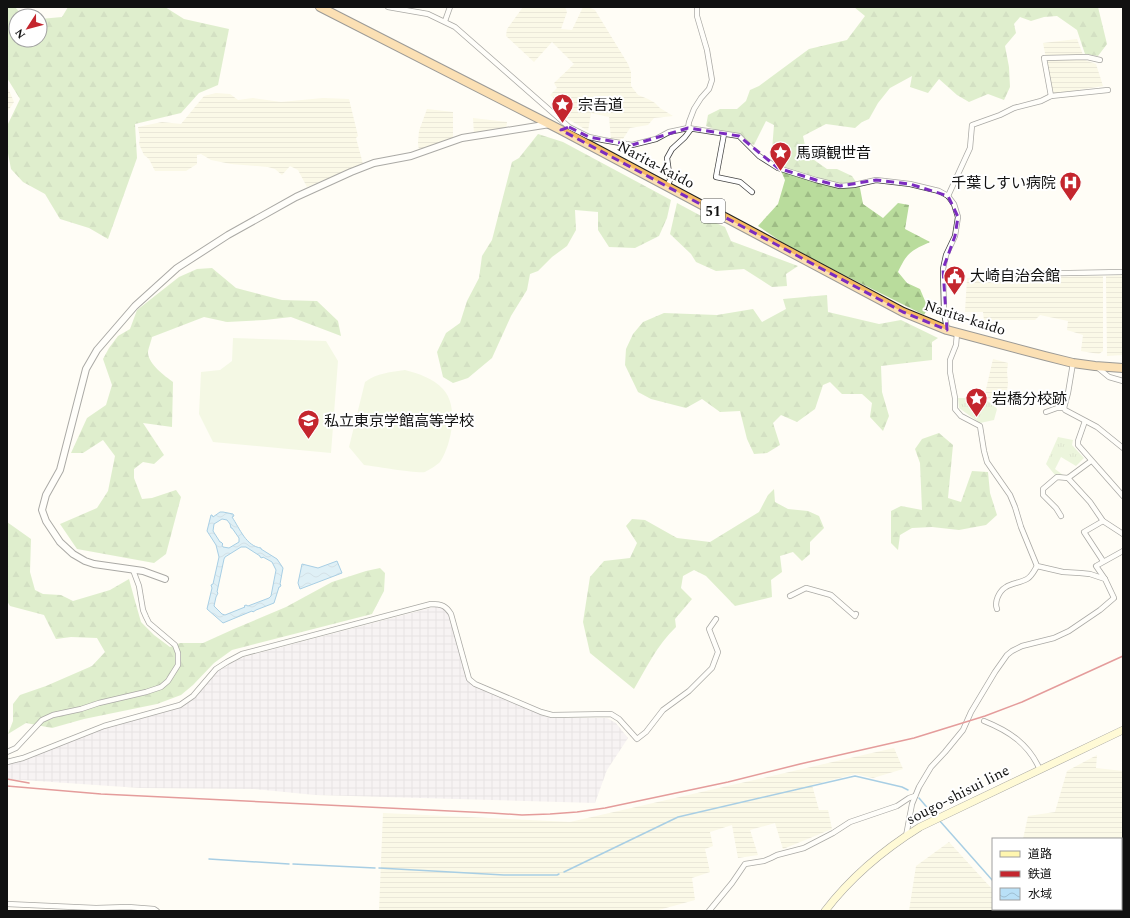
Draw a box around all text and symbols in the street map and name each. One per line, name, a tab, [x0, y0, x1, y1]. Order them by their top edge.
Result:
north arrow	[8, 8, 48, 48]
text: N	[11, 25, 30, 42]
place icon: 宗吾道	[550, 92, 576, 125]
place label: 宗吾道	[578, 94, 623, 117]
street label: Narita-kaido	[613, 135, 699, 195]
place icon: 馬頭観世音	[767, 140, 793, 173]
place label: 馬頭観世音	[796, 142, 871, 165]
hospital icon: 千葉しすい病院	[1058, 170, 1084, 203]
place label: 千葉しすい病院	[951, 172, 1056, 195]
road number: 51	[701, 199, 725, 223]
public building icon: 大崎自治会館	[941, 263, 967, 296]
place label: 大崎自治会館	[970, 265, 1060, 288]
street label: Narita-kaido	[921, 294, 1009, 342]
place icon: 岩橋分校跡	[964, 386, 990, 419]
place label: 岩橋分校跡	[992, 388, 1067, 411]
school or university icon: 私立東京学館高等学校	[295, 408, 321, 441]
place label: 私立東京学館高等学校	[324, 410, 474, 433]
street label: sougo-shisui line	[902, 759, 1014, 831]
legend	[992, 838, 1122, 910]
text: 道路	[1028, 845, 1052, 864]
text: 鉄道	[1028, 865, 1052, 884]
text: 水域	[1028, 885, 1052, 904]

